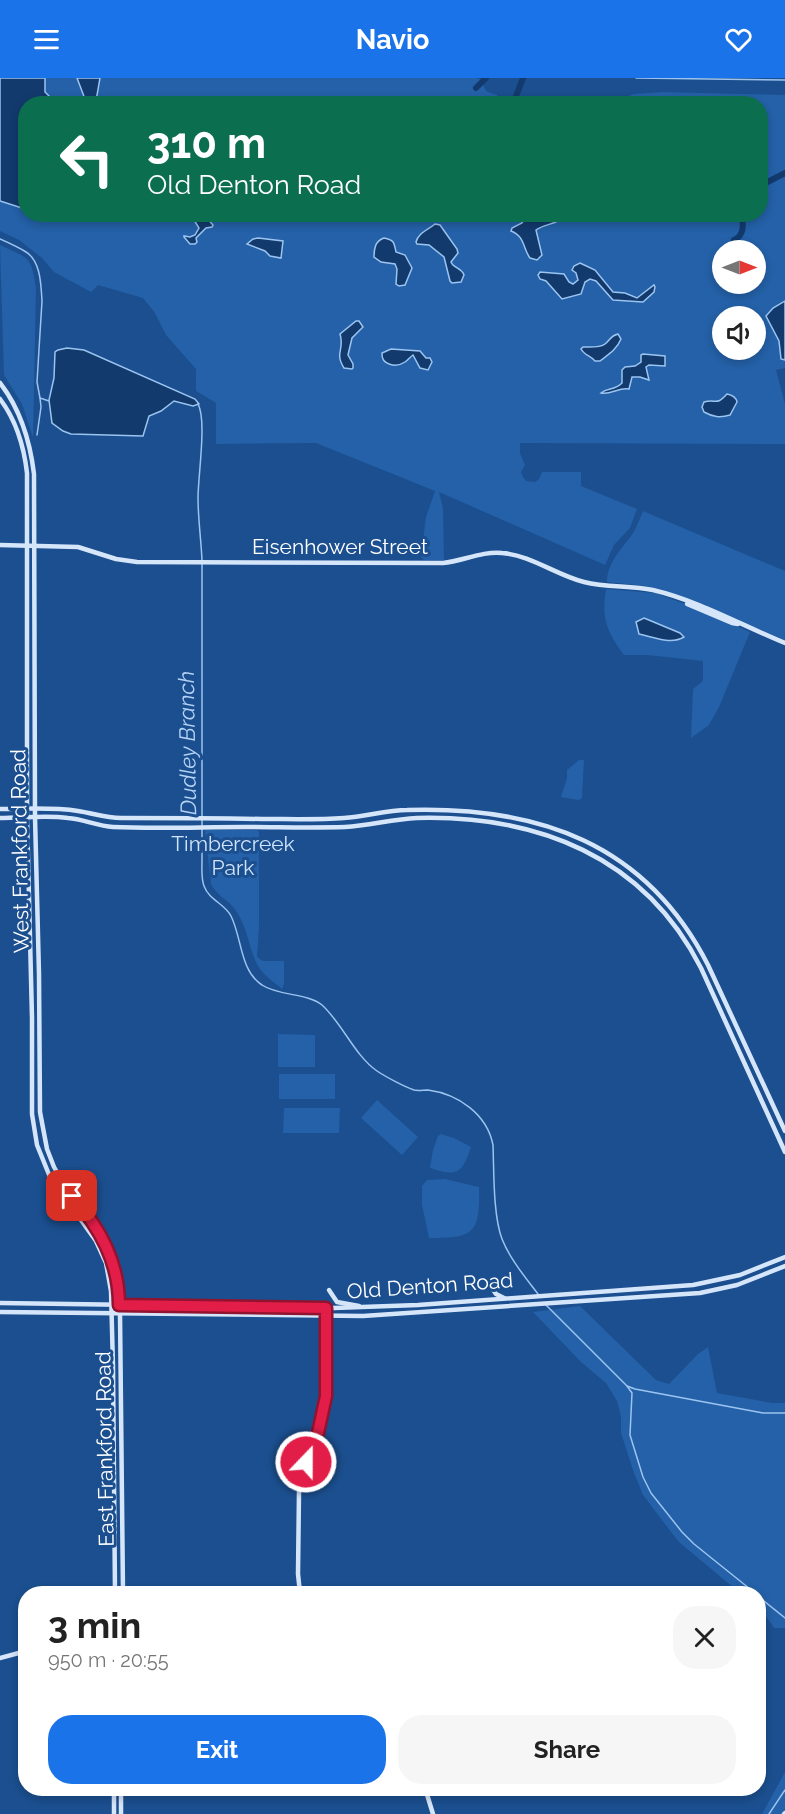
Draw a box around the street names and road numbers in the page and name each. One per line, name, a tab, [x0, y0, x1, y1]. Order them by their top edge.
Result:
street label: Eisenhower Street	[252, 534, 428, 559]
street label: West Frankford Road	[5, 749, 34, 953]
street label: Old Denton Road	[346, 1267, 514, 1304]
street label: East Frankford Road	[90, 1351, 119, 1547]

